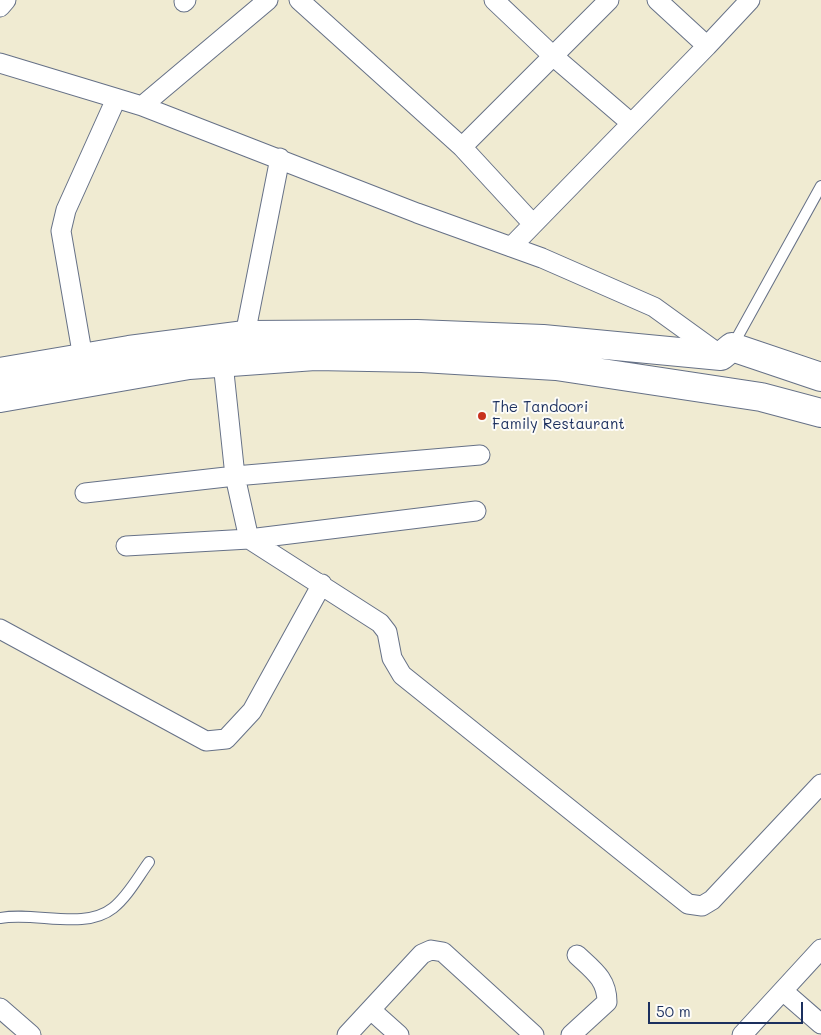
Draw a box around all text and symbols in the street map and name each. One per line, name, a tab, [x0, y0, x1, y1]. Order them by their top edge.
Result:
place label: The Tandoori Family Restaurant	[492, 398, 625, 433]
marker: The Tandoori Family Restaurant	[476, 410, 488, 422]
scale bar	[651, 992, 806, 1024]
text: 50 m	[656, 1001, 691, 1021]

